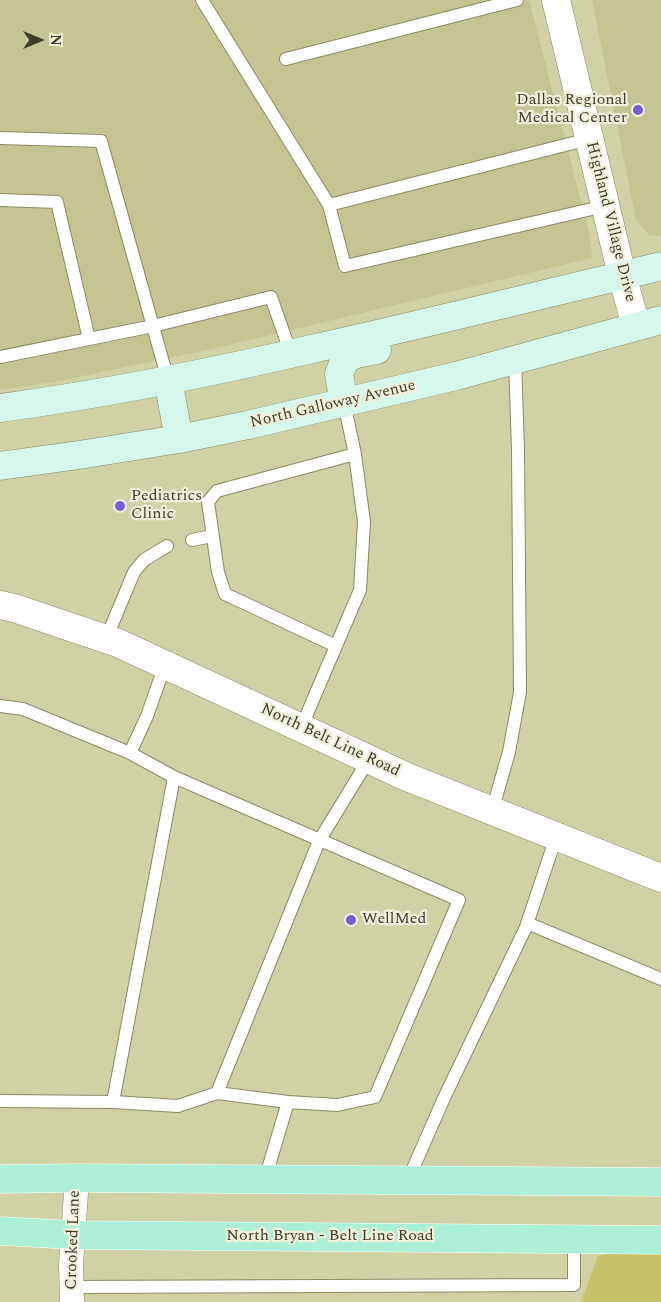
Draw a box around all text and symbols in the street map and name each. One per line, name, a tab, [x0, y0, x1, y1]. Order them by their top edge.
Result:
north arrow	[15, 15, 65, 65]
text: N	[45, 34, 66, 46]
place label: Dallas Regional Medical Center	[516, 91, 627, 129]
marker: Dallas Regional Medical Center	[631, 103, 645, 117]
street label: Highland Village Drive	[581, 140, 639, 304]
street label: North Galloway Avenue	[248, 377, 418, 433]
place label: Pediatrics Clinic	[131, 487, 202, 525]
marker: Pediatrics Clinic	[113, 499, 127, 513]
street label: North Belt Line Road	[257, 700, 403, 782]
place label: WellMed	[362, 910, 427, 930]
marker: WellMed	[344, 913, 358, 927]
street label: Crooked Lane	[63, 1190, 85, 1290]
street label: North Bryan - Belt Line Road	[226, 1227, 434, 1247]

